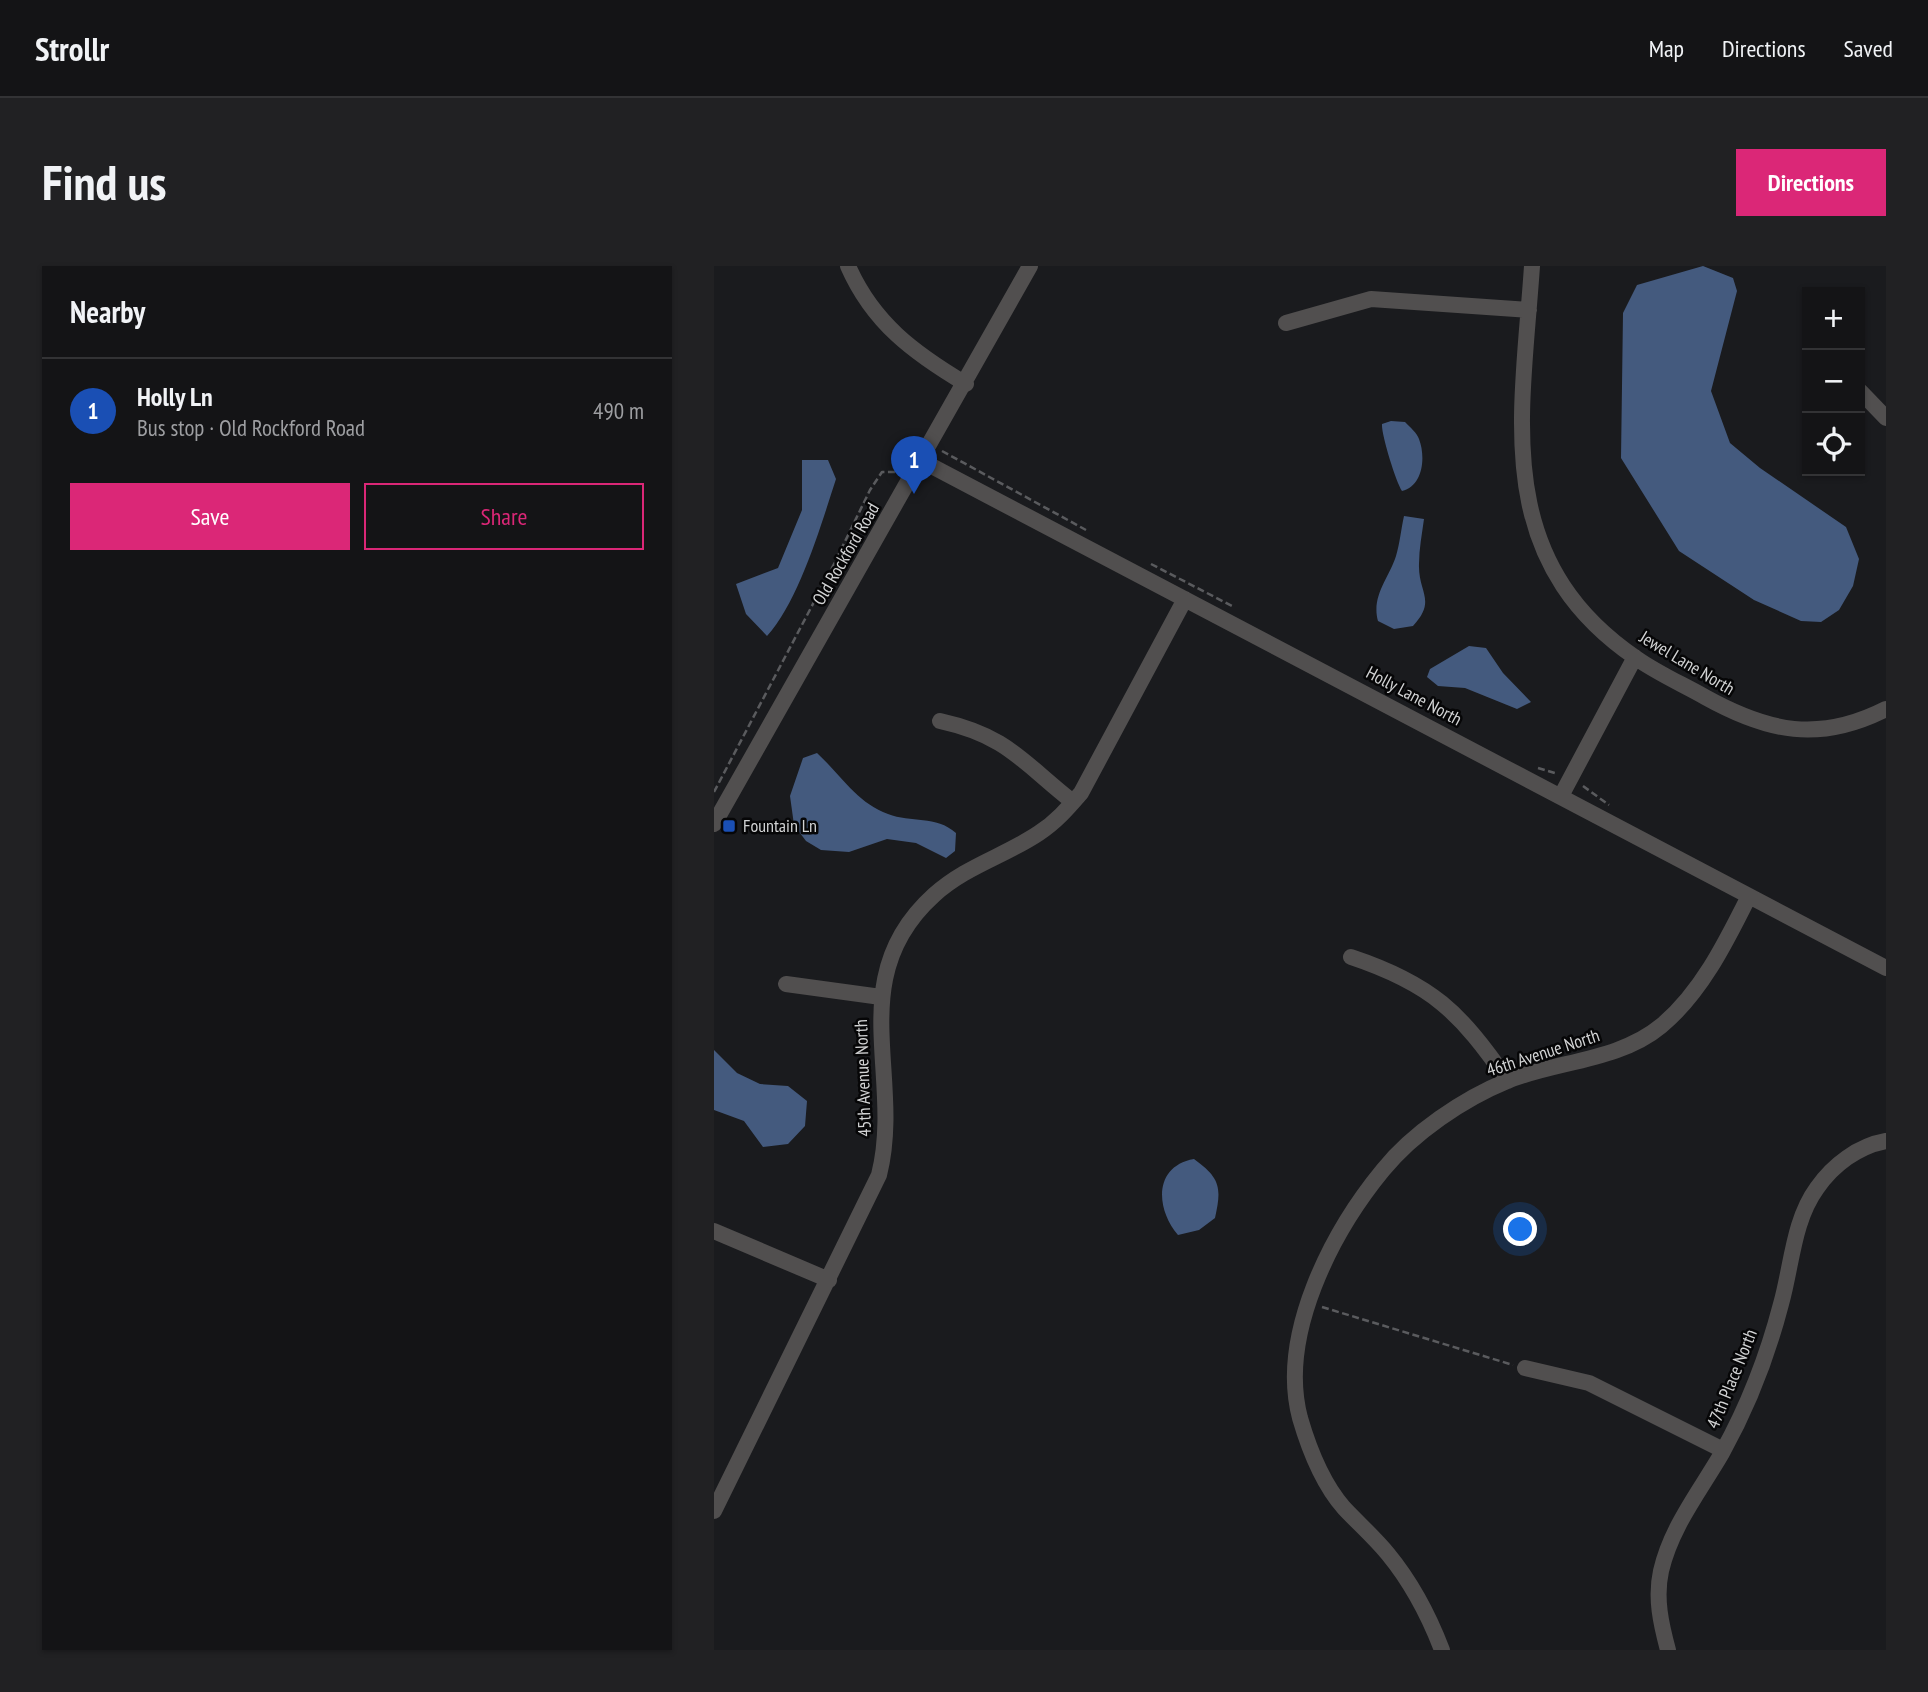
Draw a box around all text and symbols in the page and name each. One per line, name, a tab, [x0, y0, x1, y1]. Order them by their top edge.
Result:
text: Strollr	[35, 27, 109, 70]
text: Map	[1649, 33, 1684, 64]
text: Directions	[1722, 33, 1806, 64]
text: Saved	[1844, 33, 1893, 64]
button: Directions	[1736, 149, 1886, 216]
text: Find us	[42, 150, 166, 214]
map controls	[1802, 287, 1865, 476]
button: +	[1802, 287, 1865, 350]
text: Nearby	[70, 292, 145, 331]
button: −	[1802, 350, 1865, 413]
text: Holly Ln	[137, 380, 213, 413]
text: 1	[88, 396, 99, 425]
text: 490 m	[593, 396, 644, 425]
text: Bus stop · Old Rockford Road	[137, 413, 365, 442]
button: locate	[1802, 413, 1865, 476]
pin: 1	[891, 436, 937, 494]
button: Save	[70, 483, 350, 550]
button: Share	[364, 483, 644, 550]
street label: Old Rockford Road	[807, 499, 884, 609]
street label: Jewel Lane North	[1635, 625, 1739, 700]
street label: Holly Lane North	[1362, 661, 1466, 730]
place label: Fountain Ln	[743, 814, 817, 837]
marker: Fountain Ln	[721, 818, 737, 834]
street label: 45th Avenue North	[849, 1019, 876, 1137]
street label: 46th Avenue North	[1483, 1023, 1602, 1082]
your location	[1503, 1212, 1537, 1246]
street label: 47th Place North	[1701, 1326, 1762, 1432]

